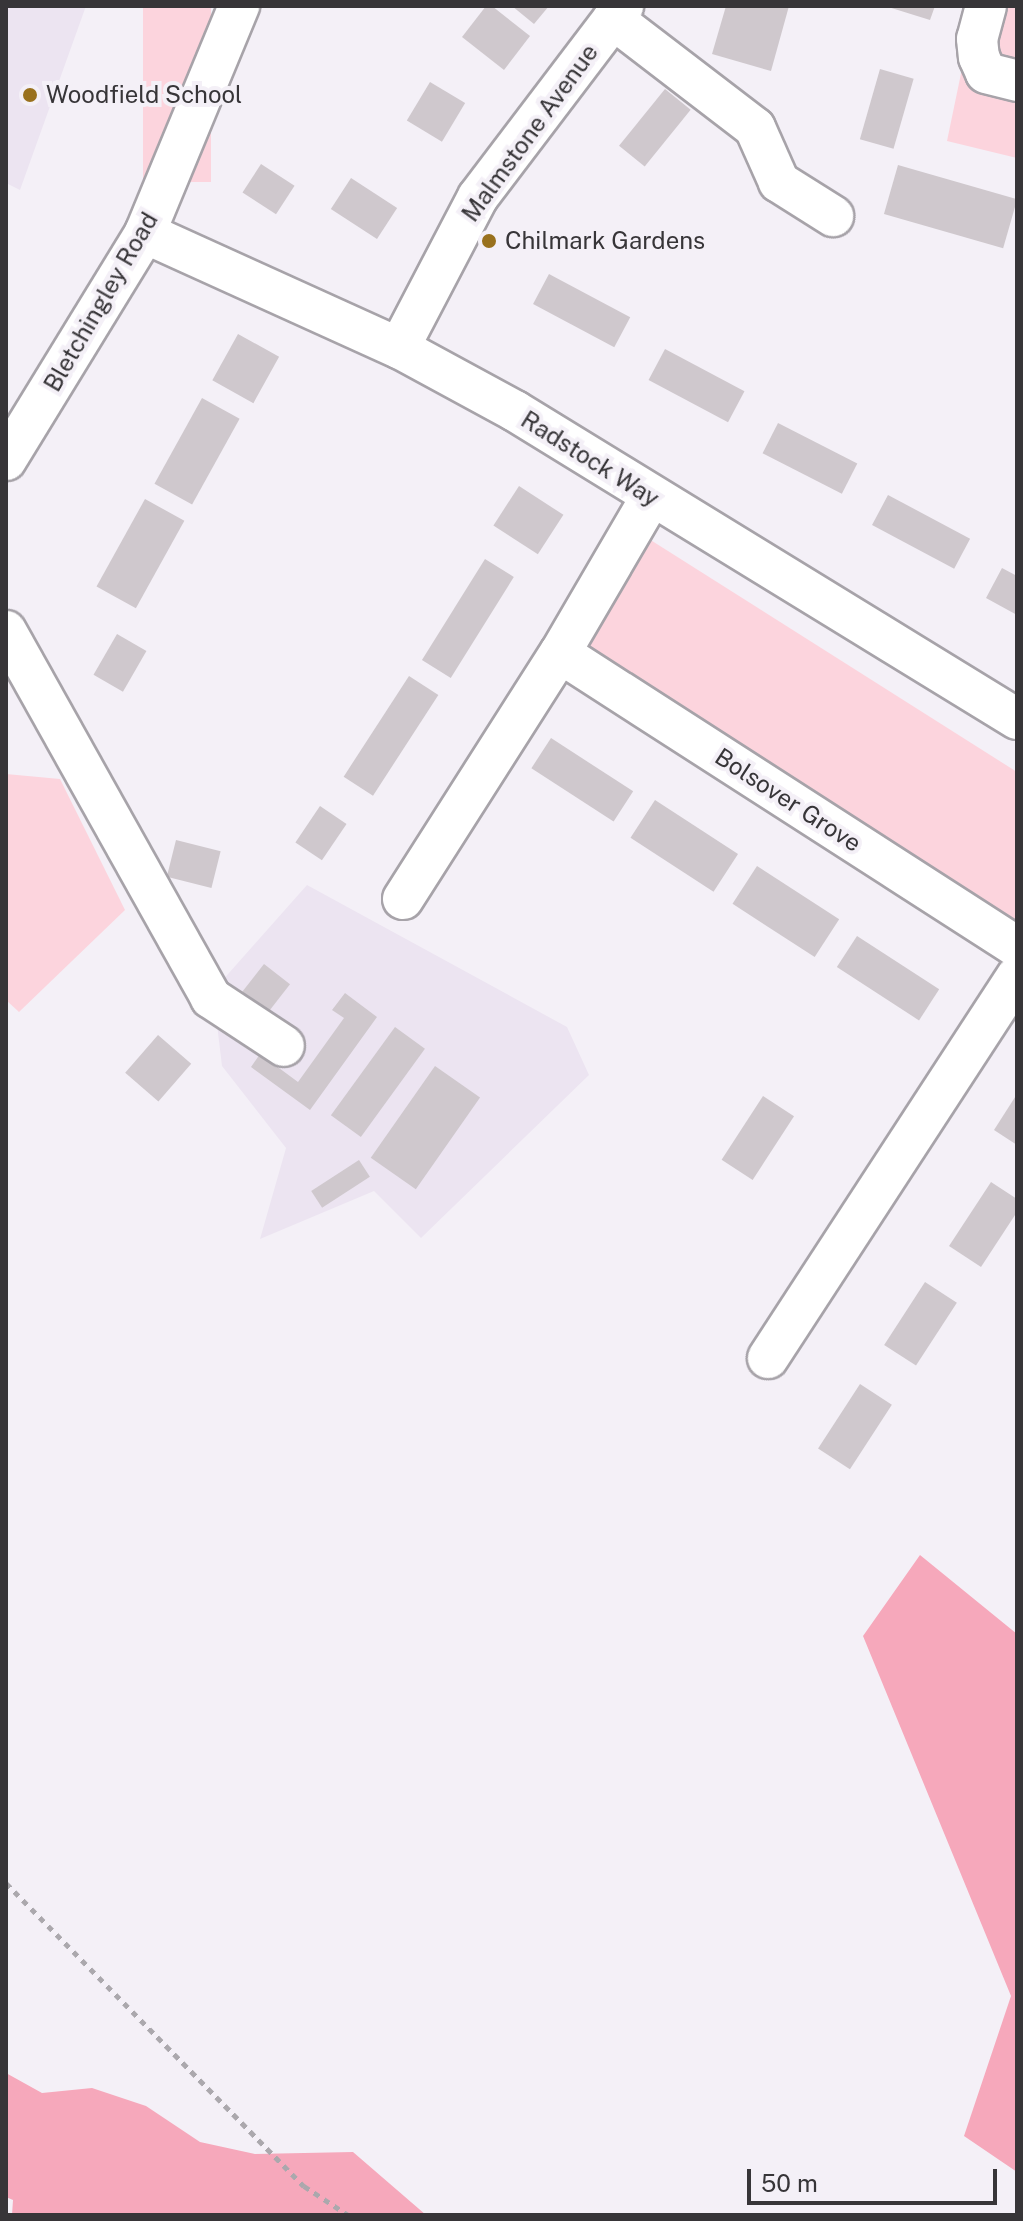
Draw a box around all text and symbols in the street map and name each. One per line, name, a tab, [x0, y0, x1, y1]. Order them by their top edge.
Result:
street label: Malmstone Avenue	[456, 39, 604, 227]
place label: Woodfield School	[46, 81, 242, 109]
marker: Woodfield School	[21, 86, 39, 104]
street label: Bletchingley Road	[38, 207, 164, 397]
place label: Chilmark Gardens	[505, 227, 705, 255]
marker: Chilmark Gardens	[480, 232, 498, 250]
street label: Radstock Way	[515, 405, 665, 513]
street label: Bolsover Grove	[710, 742, 866, 858]
scale bar	[751, 2153, 1001, 2203]
text: 50 m	[761, 2169, 818, 2197]

